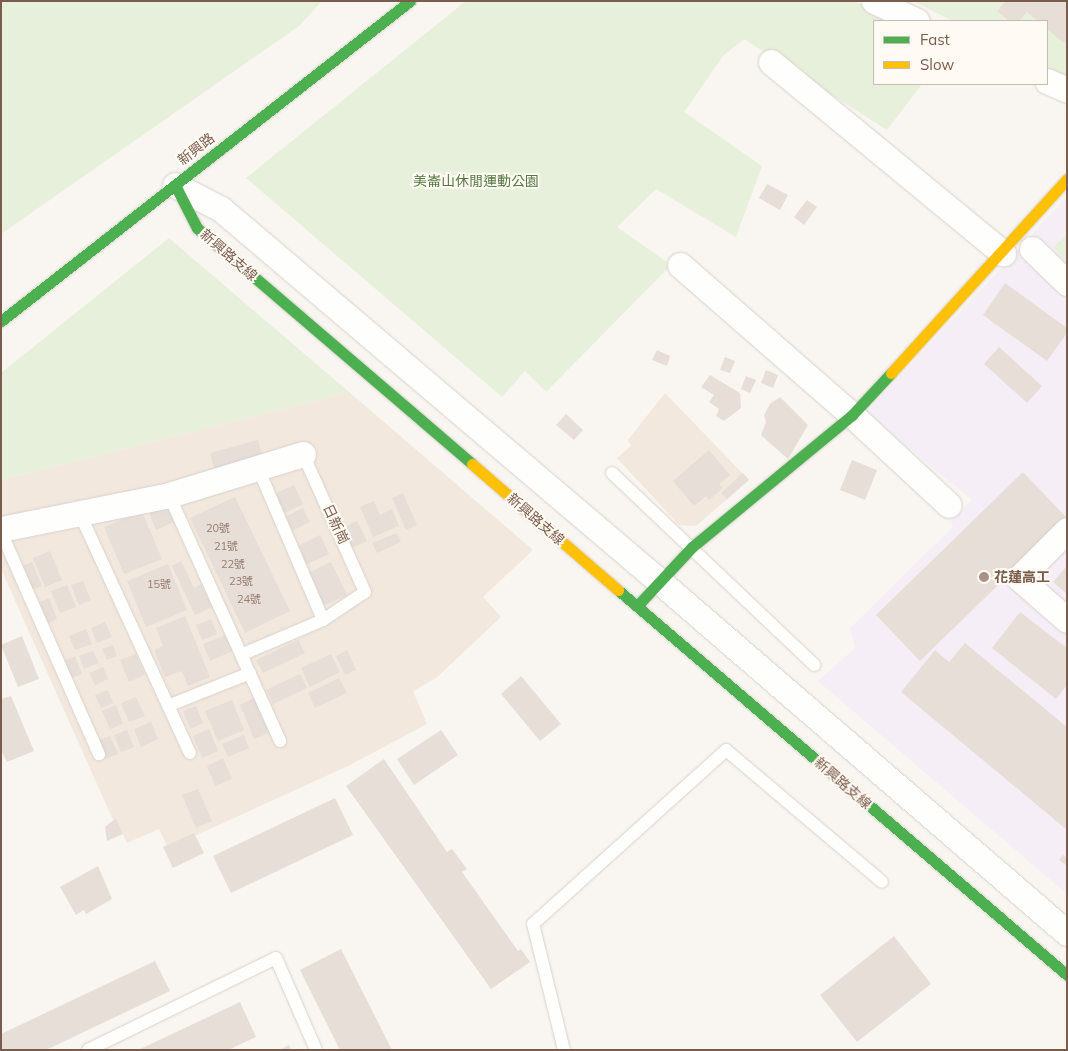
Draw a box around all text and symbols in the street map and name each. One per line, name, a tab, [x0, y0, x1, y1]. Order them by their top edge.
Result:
legend	[873, 20, 1048, 85]
text: Fast	[920, 30, 950, 49]
text: Slow	[920, 55, 954, 74]
street label: 新興路	[174, 129, 218, 169]
park label: 美崙山休閒運動公園	[413, 173, 539, 189]
street label: 新興路支線	[197, 226, 261, 284]
street label: 新興路支線	[504, 490, 568, 548]
street label: 日新崗	[320, 501, 352, 547]
house number: 20號	[206, 521, 230, 535]
house number: 21號	[214, 539, 238, 553]
house number: 22號	[221, 557, 245, 571]
place label: 花蓮高工	[994, 569, 1050, 585]
marker: 花蓮高工	[978, 571, 990, 583]
house number: 23號	[229, 574, 253, 588]
house number: 15號	[147, 577, 171, 591]
house number: 24號	[237, 592, 261, 606]
street label: 新興路支線	[811, 754, 875, 812]

